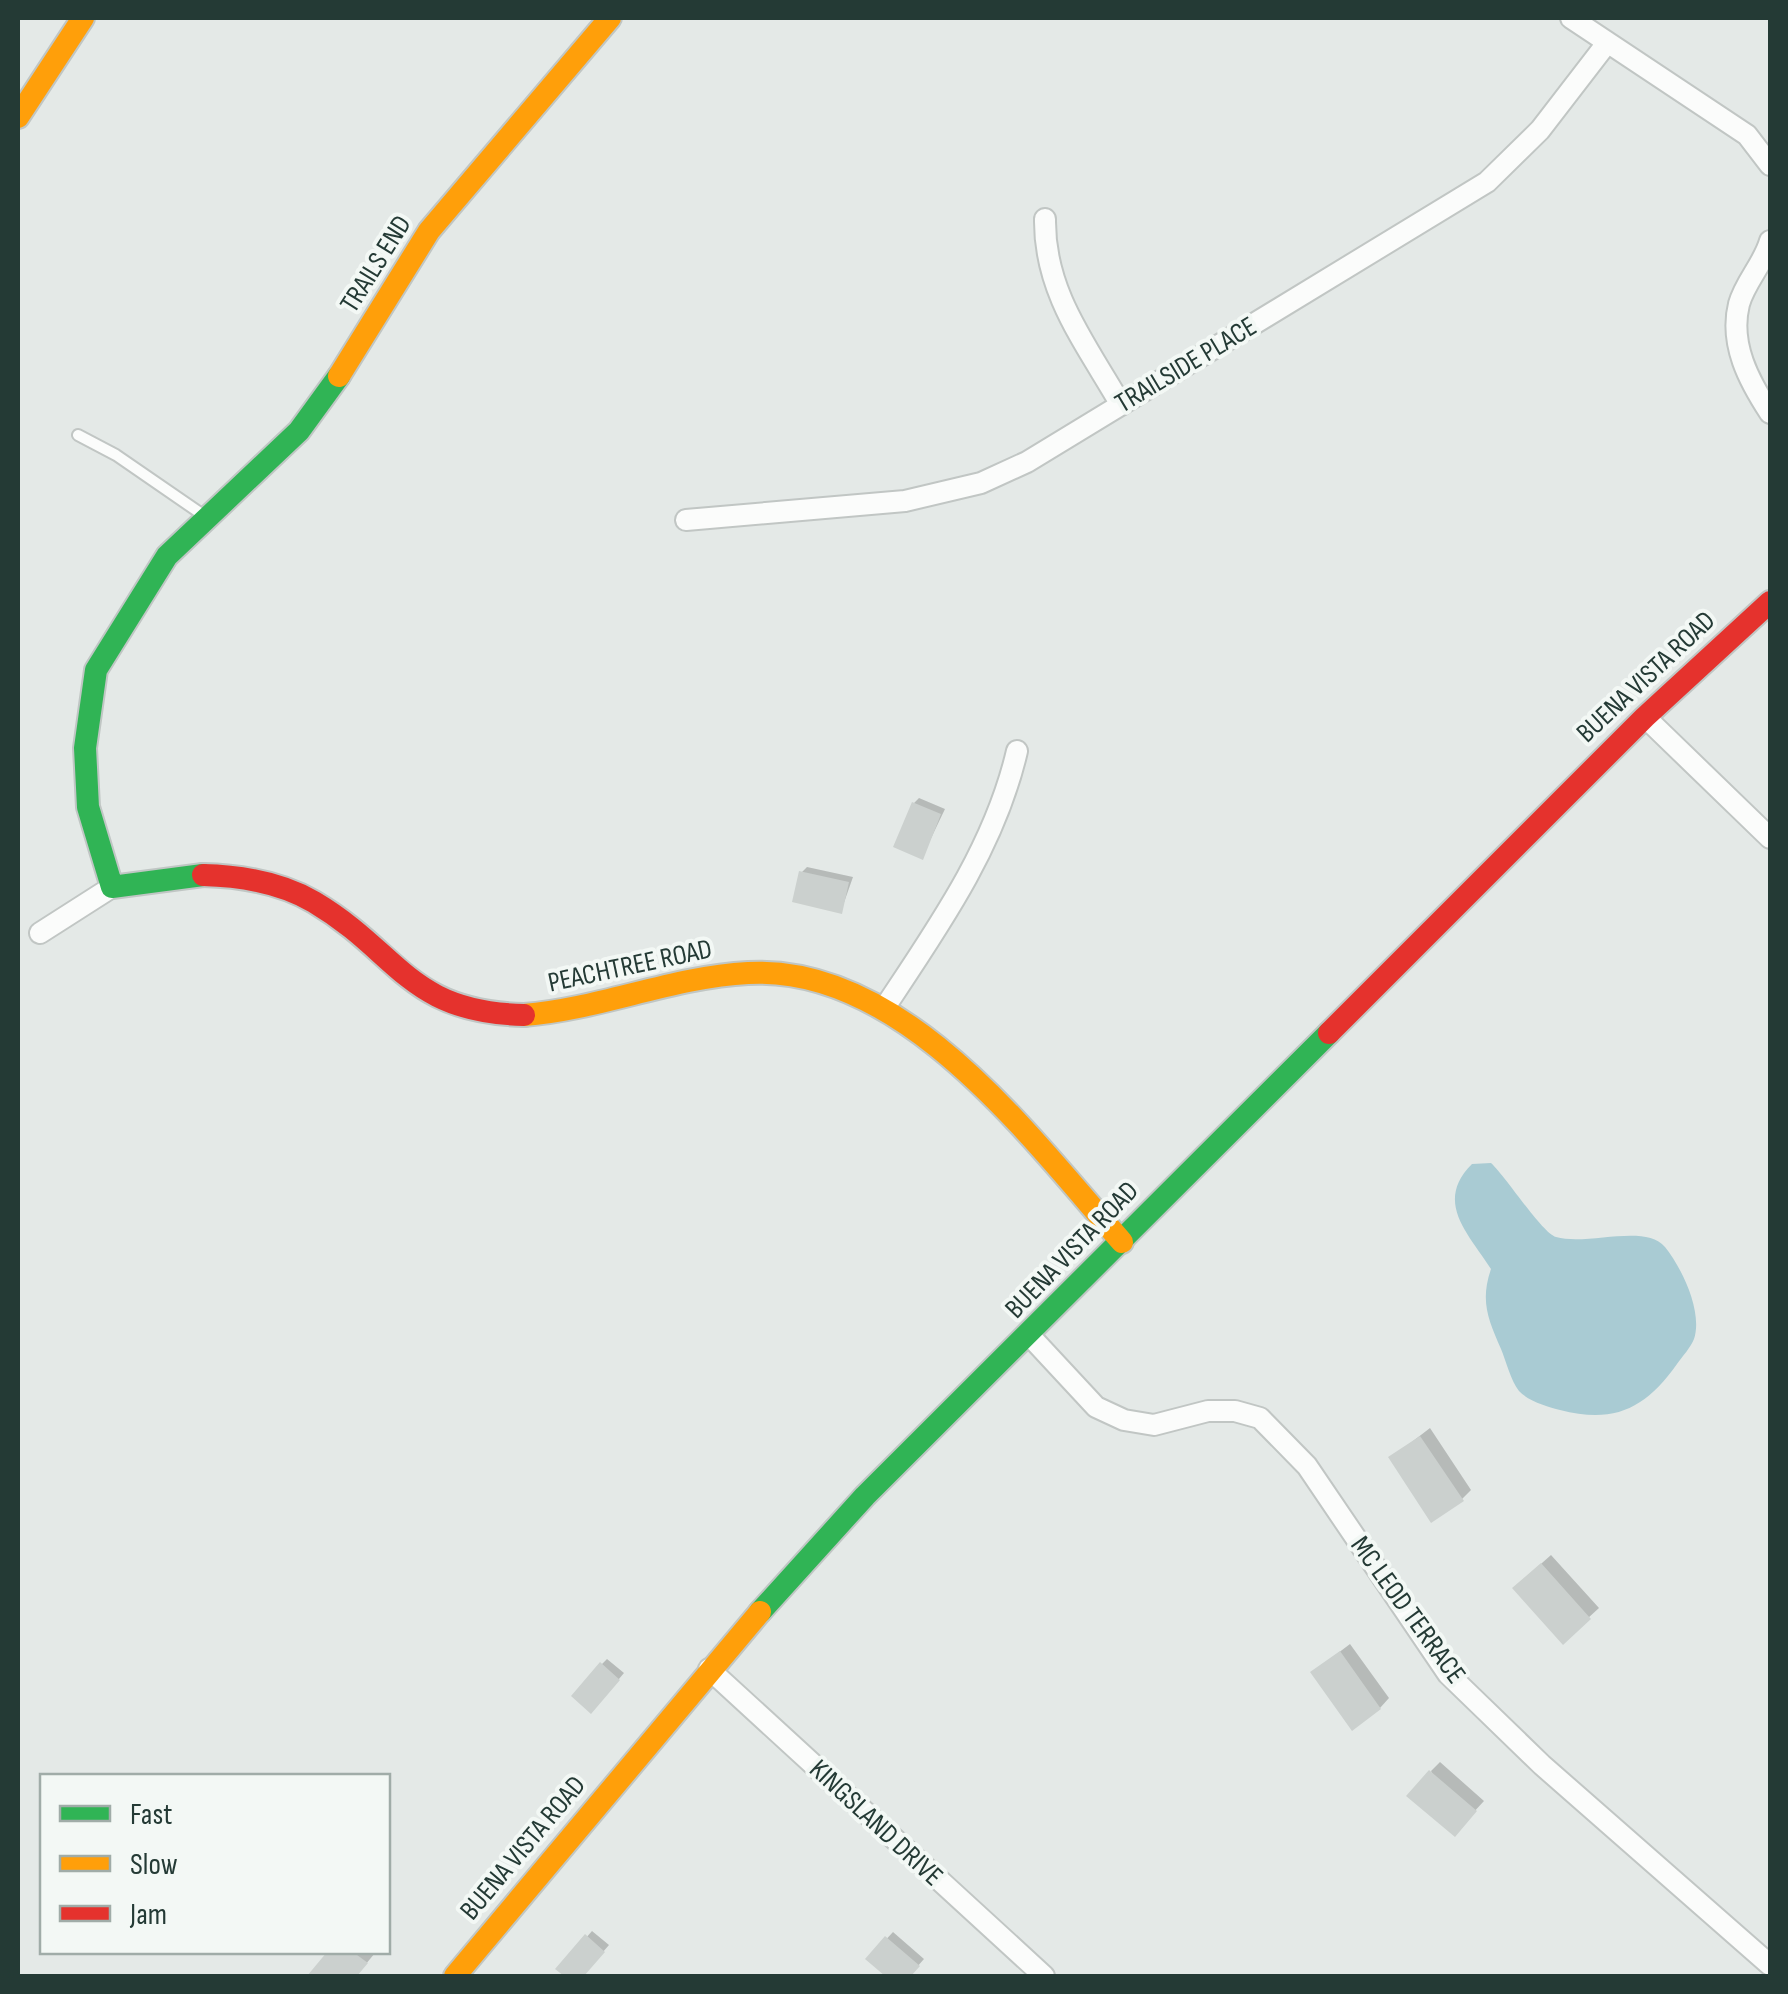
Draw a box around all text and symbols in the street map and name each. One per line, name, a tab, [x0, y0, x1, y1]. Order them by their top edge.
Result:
street label: TRAILS END	[333, 209, 419, 319]
street label: TRAILSIDE PLACE	[1109, 310, 1263, 420]
street label: BUENA VISTA ROAD	[1570, 604, 1722, 750]
street label: PEACHTREE ROAD	[545, 933, 715, 999]
street label: BUENA VISTA ROAD	[999, 1175, 1145, 1325]
street label: MC LEOD TERRACE	[1344, 1530, 1472, 1690]
street label: KINGSLAND DRIVE	[803, 1753, 949, 1893]
street label: BUENA VISTA ROAD	[453, 1769, 593, 1927]
legend	[40, 1774, 390, 1954]
text: Fast	[130, 1797, 172, 1833]
text: Slow	[130, 1847, 178, 1883]
text: Jam	[129, 1897, 167, 1933]

